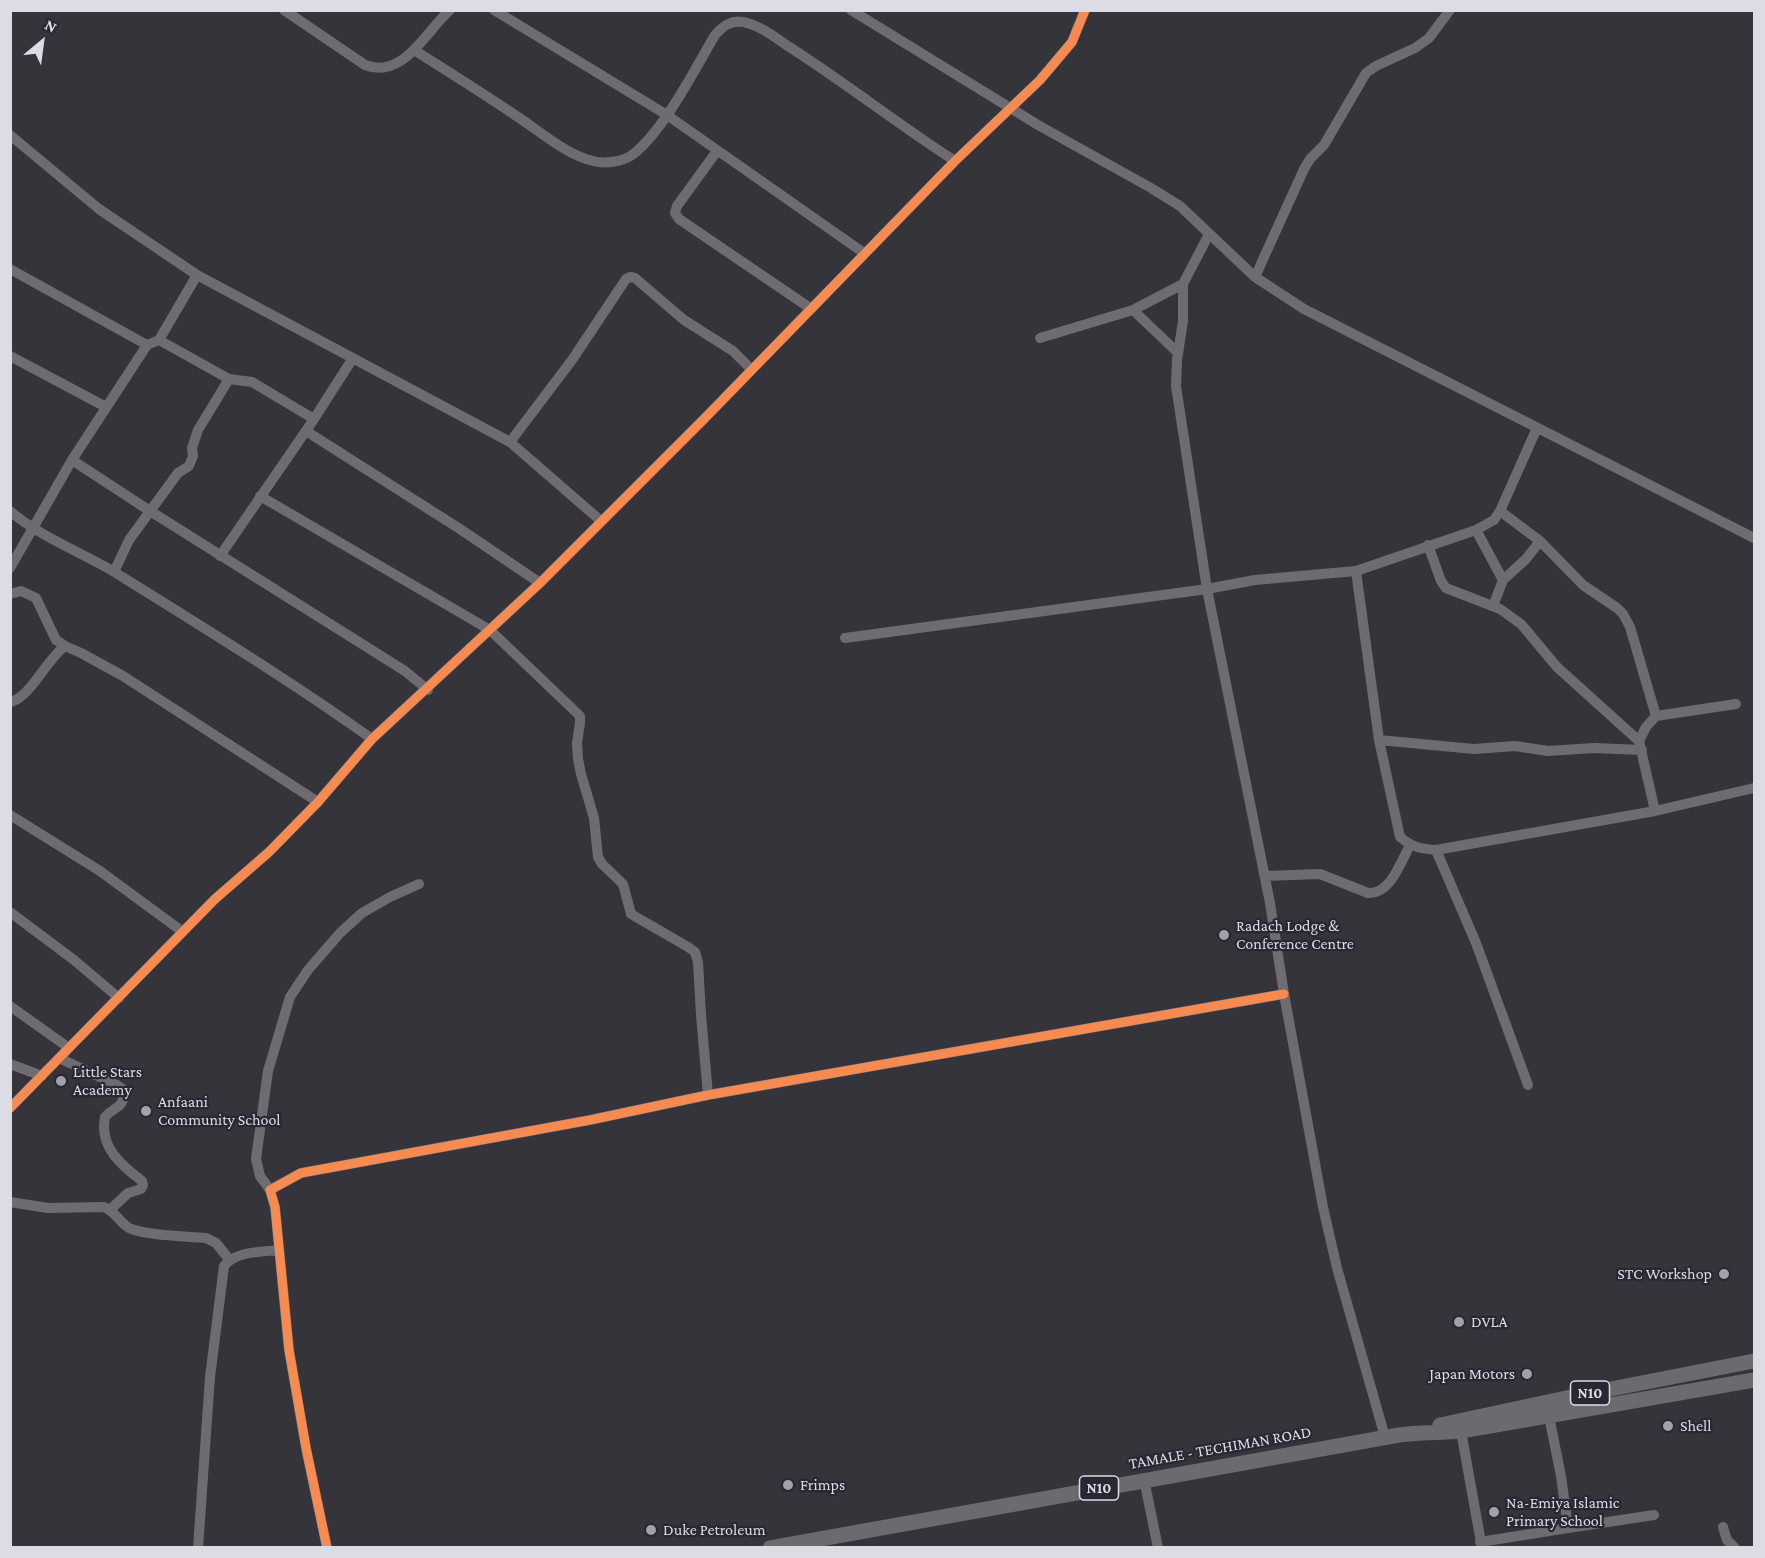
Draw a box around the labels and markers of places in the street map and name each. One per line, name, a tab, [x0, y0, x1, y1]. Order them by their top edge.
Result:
place label: Radach Lodge & Conference Centre	[1236, 916, 1354, 954]
marker: Radach Lodge & Conference Centre	[1217, 928, 1231, 942]
place label: Little Stars Academy	[73, 1062, 142, 1100]
marker: Little Stars Academy	[54, 1074, 68, 1088]
place label: Anfaani Community School	[158, 1092, 281, 1130]
marker: Anfaani Community School	[139, 1104, 153, 1118]
place label: STC Workshop	[1617, 1264, 1712, 1284]
marker: STC Workshop	[1717, 1267, 1731, 1281]
place label: DVLA	[1471, 1312, 1508, 1332]
marker: DVLA	[1452, 1315, 1466, 1329]
place label: Japan Motors	[1429, 1364, 1515, 1384]
marker: Japan Motors	[1520, 1367, 1534, 1381]
place label: Shell	[1680, 1416, 1712, 1436]
marker: Shell	[1661, 1419, 1675, 1433]
place label: Frimps	[800, 1475, 845, 1495]
marker: Frimps	[781, 1478, 795, 1492]
place label: Na-Emiya Islamic Primary School	[1506, 1493, 1619, 1531]
marker: Na-Emiya Islamic Primary School	[1487, 1505, 1501, 1519]
place label: Duke Petroleum	[663, 1520, 766, 1540]
marker: Duke Petroleum	[644, 1523, 658, 1537]

